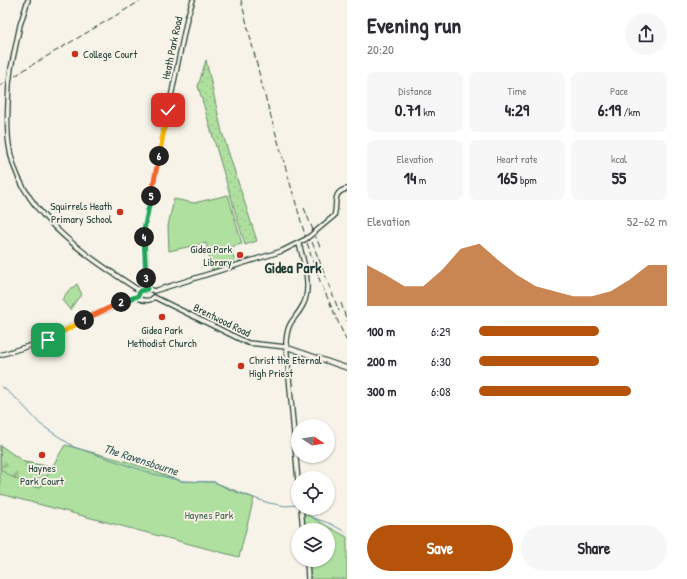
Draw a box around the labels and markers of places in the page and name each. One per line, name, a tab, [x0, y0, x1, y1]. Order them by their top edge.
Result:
place label: College Court	[83, 47, 137, 61]
marker: College Court	[70, 49, 80, 59]
pin	[151, 93, 185, 127]
pin: 6	[149, 146, 169, 166]
pin: 5	[141, 186, 161, 206]
place label: Squirrels Heath Primary School	[50, 199, 112, 226]
marker: Squirrels Heath Primary School	[115, 207, 125, 217]
pin: 4	[134, 227, 154, 247]
place label: Gidea Park Library	[190, 242, 232, 269]
marker: Gidea Park Library	[235, 250, 245, 260]
pin: 3	[136, 268, 156, 288]
pin: 2	[111, 292, 131, 312]
pin: 1	[74, 310, 94, 330]
marker: Gidea Park Methodist Church	[157, 312, 167, 322]
pin	[31, 323, 65, 357]
place label: Gidea Park Methodist Church	[127, 323, 197, 350]
place label: Christ the Eternal High Priest	[249, 353, 322, 380]
marker: Christ the Eternal High Priest	[236, 361, 246, 371]
marker: Haynes Park Court	[37, 450, 47, 460]
place label: Haynes Park Court	[20, 461, 64, 488]

